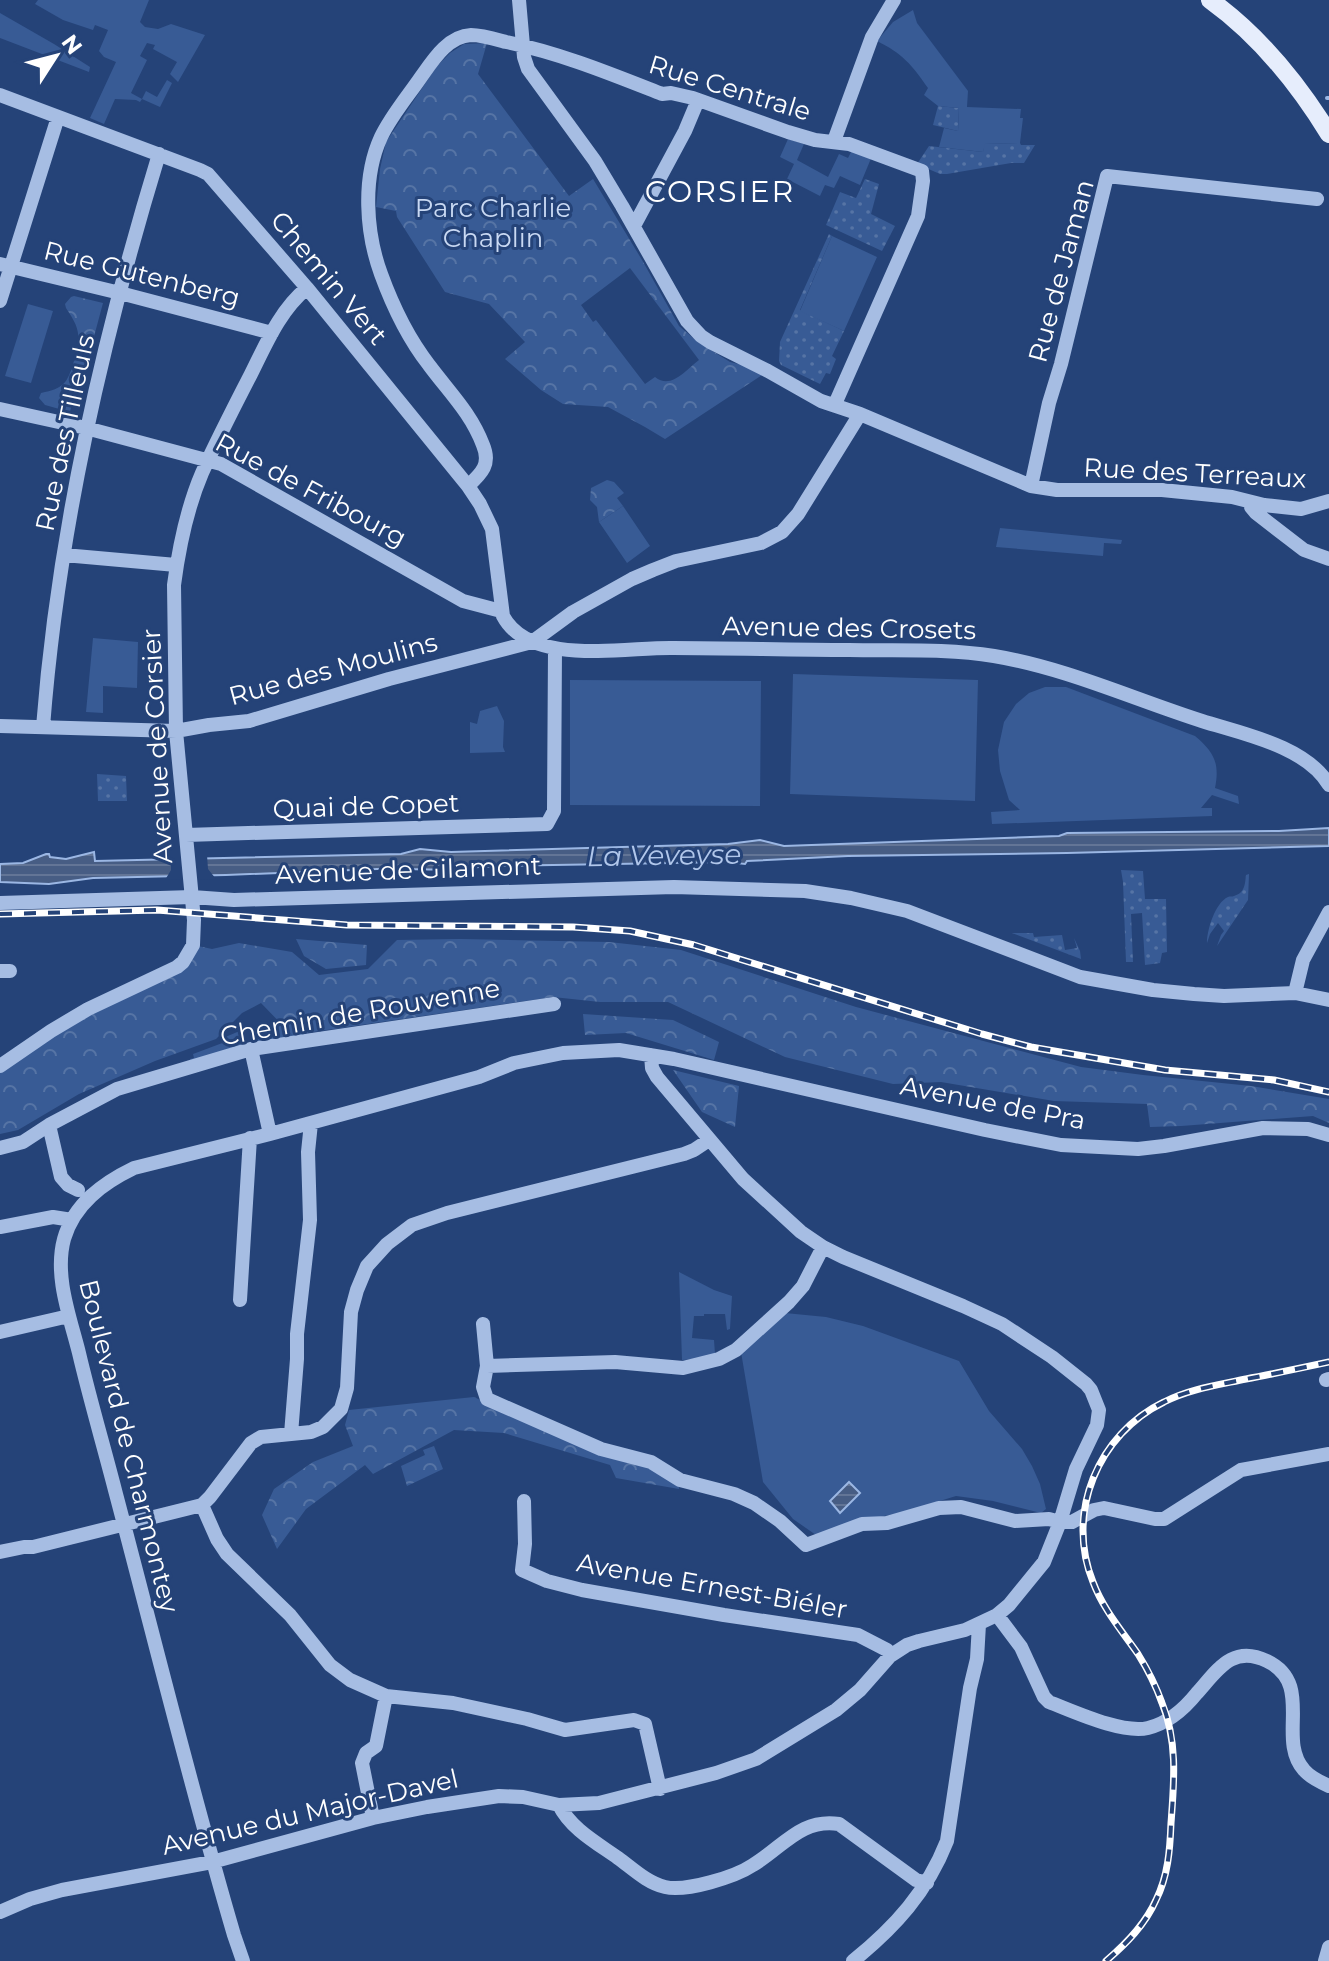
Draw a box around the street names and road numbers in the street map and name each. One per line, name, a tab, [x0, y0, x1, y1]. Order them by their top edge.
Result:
street label: Rue Centrale	[645, 48, 815, 128]
street label: Rue de Jaman	[1021, 176, 1101, 366]
street label: Chemin Vert	[264, 205, 394, 351]
street label: Rue Gutenberg	[41, 234, 243, 314]
street label: Rue des Tilleuls	[29, 332, 101, 534]
street label: Rue de Fribourg	[210, 426, 412, 554]
street label: Rue des Terreaux	[1083, 451, 1307, 495]
street label: Avenue des Crosets	[722, 610, 976, 646]
street label: Rue des Moulins	[225, 626, 441, 712]
street label: Avenue de Corsier	[135, 628, 179, 864]
street label: Quai de Copet	[272, 787, 460, 825]
street label: Avenue de Gilamont	[274, 849, 542, 891]
street label: Chemin de Rouvenne	[218, 972, 502, 1052]
street label: Avenue de Pra	[898, 1069, 1088, 1137]
street label: Boulevard de Charmontey	[72, 1276, 186, 1617]
street label: Avenue Ernest-Biéler	[574, 1546, 850, 1626]
street label: Avenue du Major-Davel	[159, 1762, 461, 1862]

